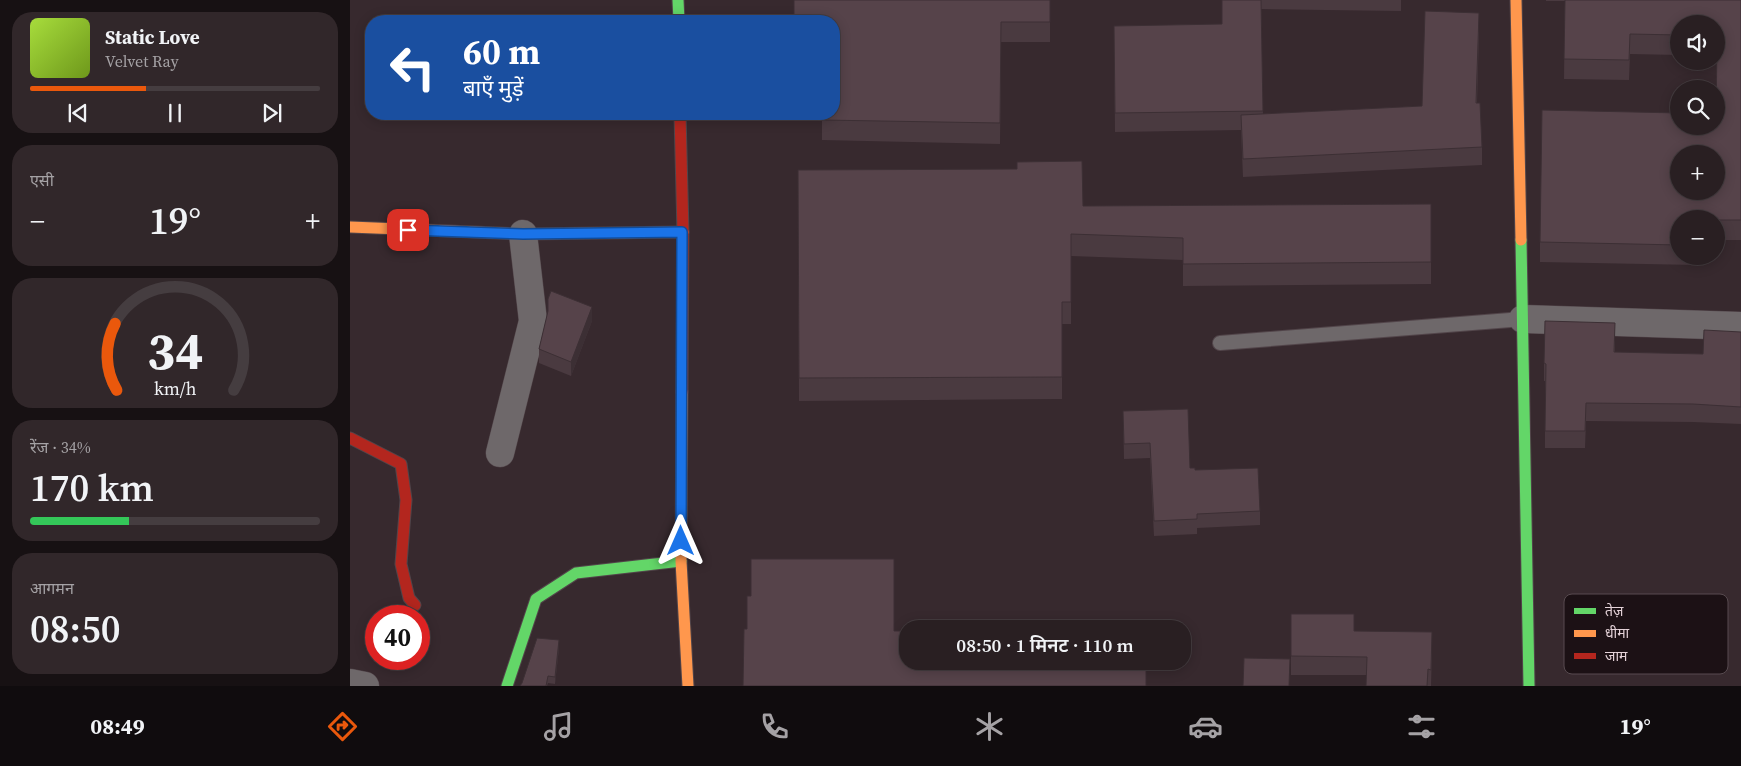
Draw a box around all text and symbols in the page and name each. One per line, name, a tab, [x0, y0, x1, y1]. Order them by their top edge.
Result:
map controls	[1670, 15, 1725, 265]
button: sound	[1670, 15, 1725, 70]
text: Static Love	[105, 24, 200, 50]
text: 60 m	[463, 28, 540, 76]
icon: left	[380, 35, 445, 100]
text: Velvet Ray	[105, 50, 179, 72]
text: बाएँ मुड़ें	[463, 73, 523, 103]
button: search	[1670, 80, 1725, 135]
icon: previous	[64, 99, 92, 127]
icon: pause	[161, 99, 189, 127]
icon: next	[258, 99, 286, 127]
button: +	[1670, 145, 1725, 200]
text: एसी	[30, 169, 54, 191]
text: 19°	[149, 195, 201, 247]
text: −	[30, 202, 45, 240]
text: +	[305, 202, 320, 240]
pin	[387, 209, 429, 251]
button: −	[1670, 210, 1725, 265]
icon: arrive	[394, 216, 422, 244]
text: 34	[147, 315, 203, 386]
text: km/h	[154, 376, 197, 401]
text: रेंज · 34%	[30, 436, 91, 458]
text: 170 km	[30, 462, 154, 514]
position arrow	[654, 514, 706, 566]
text: आगमन	[30, 577, 74, 599]
legend	[1564, 594, 1728, 674]
text: तेज़	[1605, 601, 1624, 621]
text: 08:50	[30, 603, 120, 655]
speed limit sign: 40	[365, 605, 430, 670]
text: धीमा	[1605, 623, 1630, 643]
text: 08:50 · 1 मिनट · 110 m	[956, 632, 1134, 658]
text: जाम	[1605, 646, 1628, 666]
icon: directions	[325, 709, 360, 744]
icon: music	[541, 709, 576, 744]
icon: phone	[757, 709, 792, 744]
icon: climate	[972, 709, 1007, 744]
icon: car	[1188, 709, 1223, 744]
icon: filters	[1404, 709, 1439, 744]
text: 08:49	[90, 711, 145, 741]
text: 19°	[1620, 711, 1651, 741]

